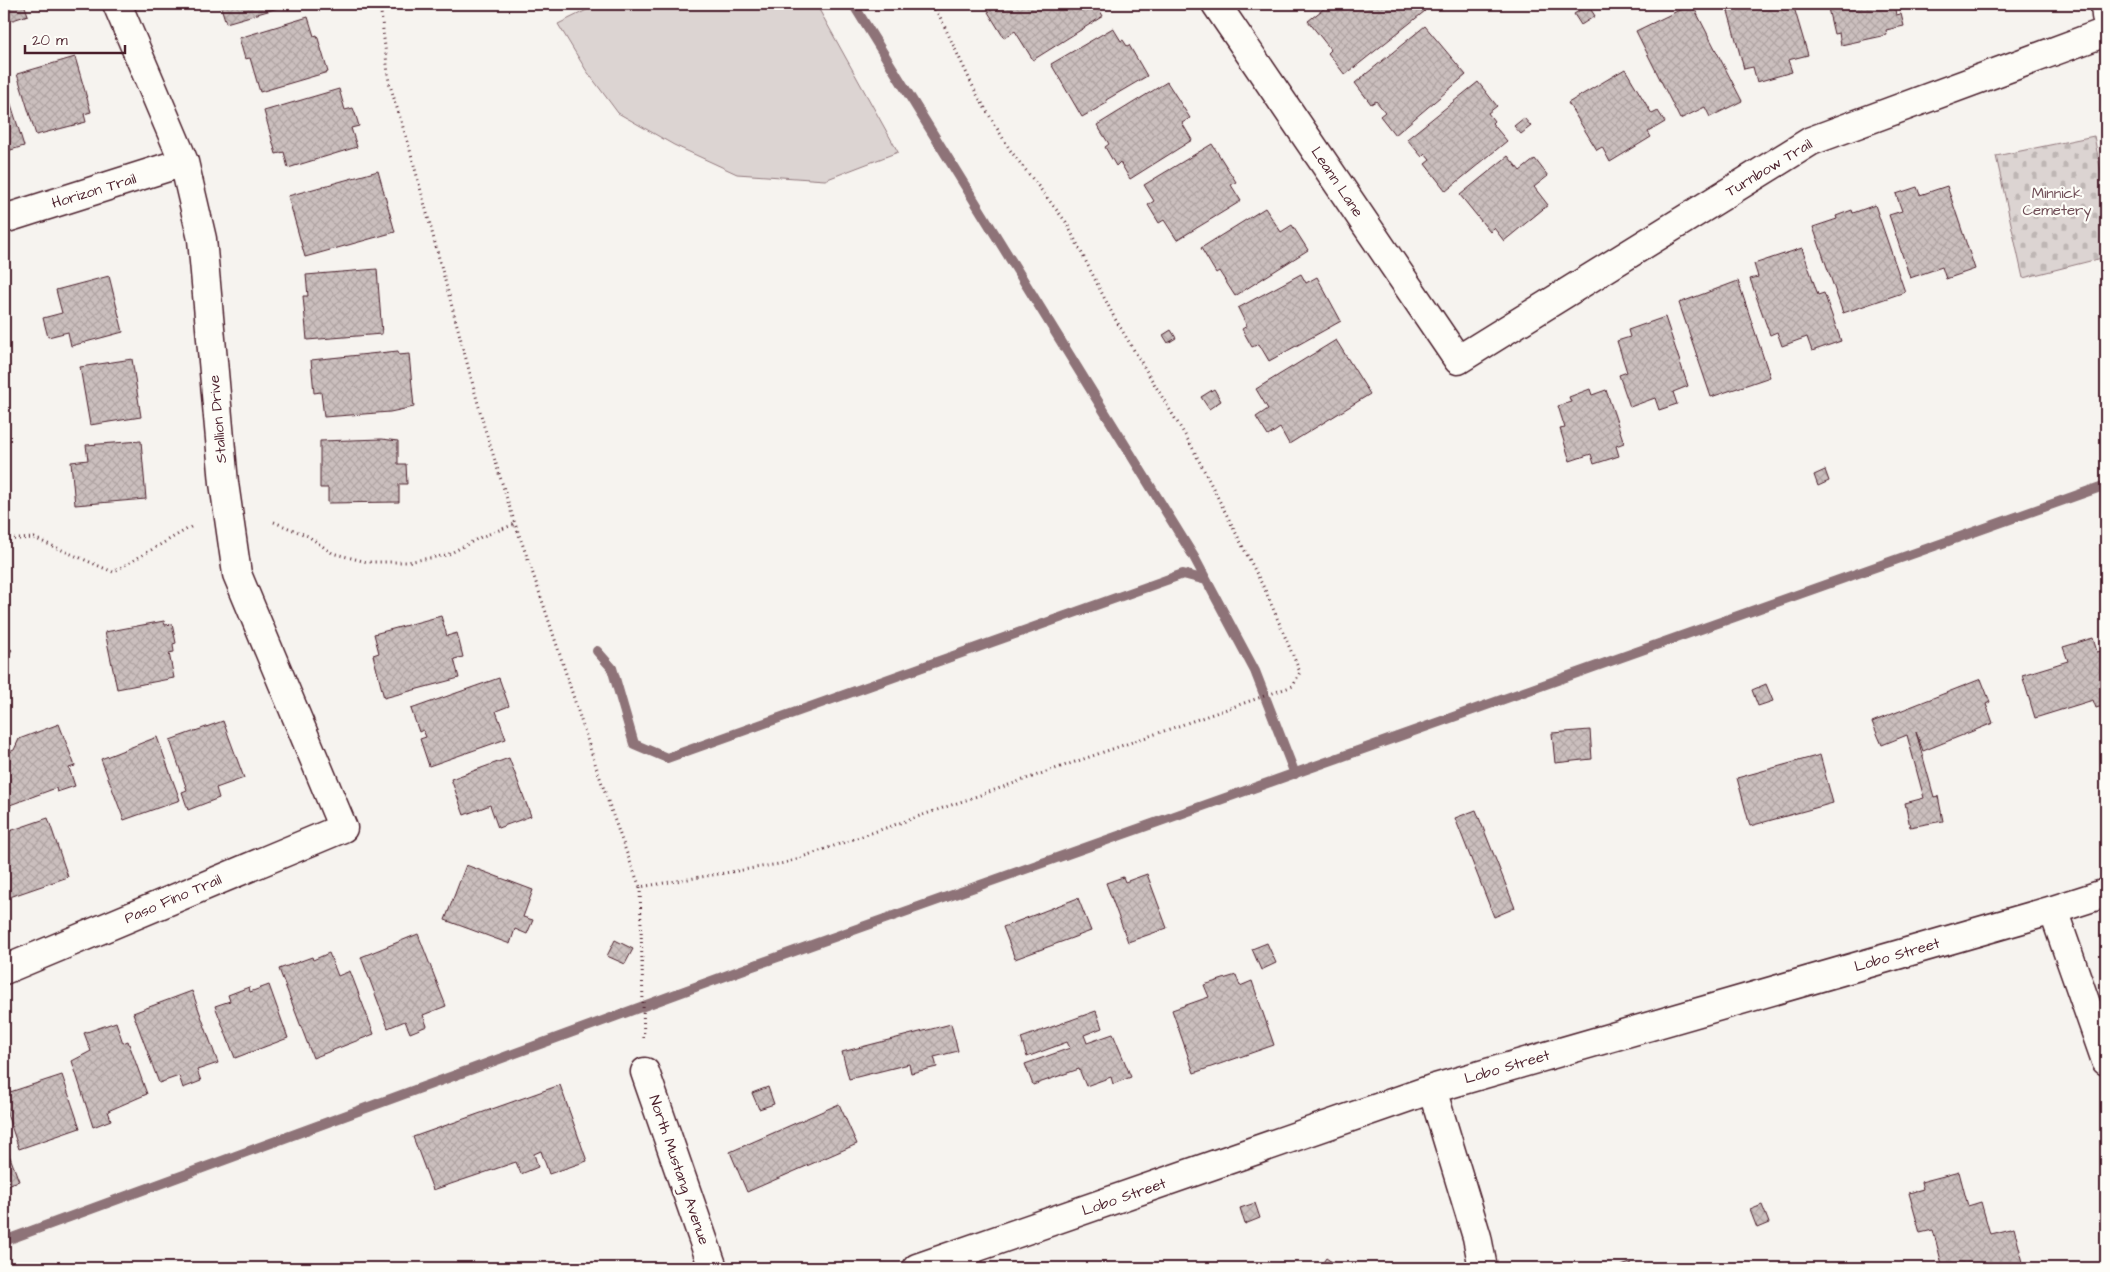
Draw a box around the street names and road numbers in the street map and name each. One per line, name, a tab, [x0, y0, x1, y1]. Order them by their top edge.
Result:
street label: Turnbow Trail	[1722, 134, 1816, 202]
street label: Leann Lane	[1306, 143, 1368, 221]
street label: Horizon Trail	[49, 168, 139, 214]
street label: Stallion Drive	[204, 374, 232, 464]
street label: Paso Fino Trail	[121, 869, 225, 929]
street label: Lobo Street	[1852, 933, 1942, 977]
street label: Lobo Street	[1462, 1045, 1552, 1089]
street label: North Mustang Avenue	[643, 1092, 714, 1248]
street label: Lobo Street	[1079, 1173, 1169, 1221]

